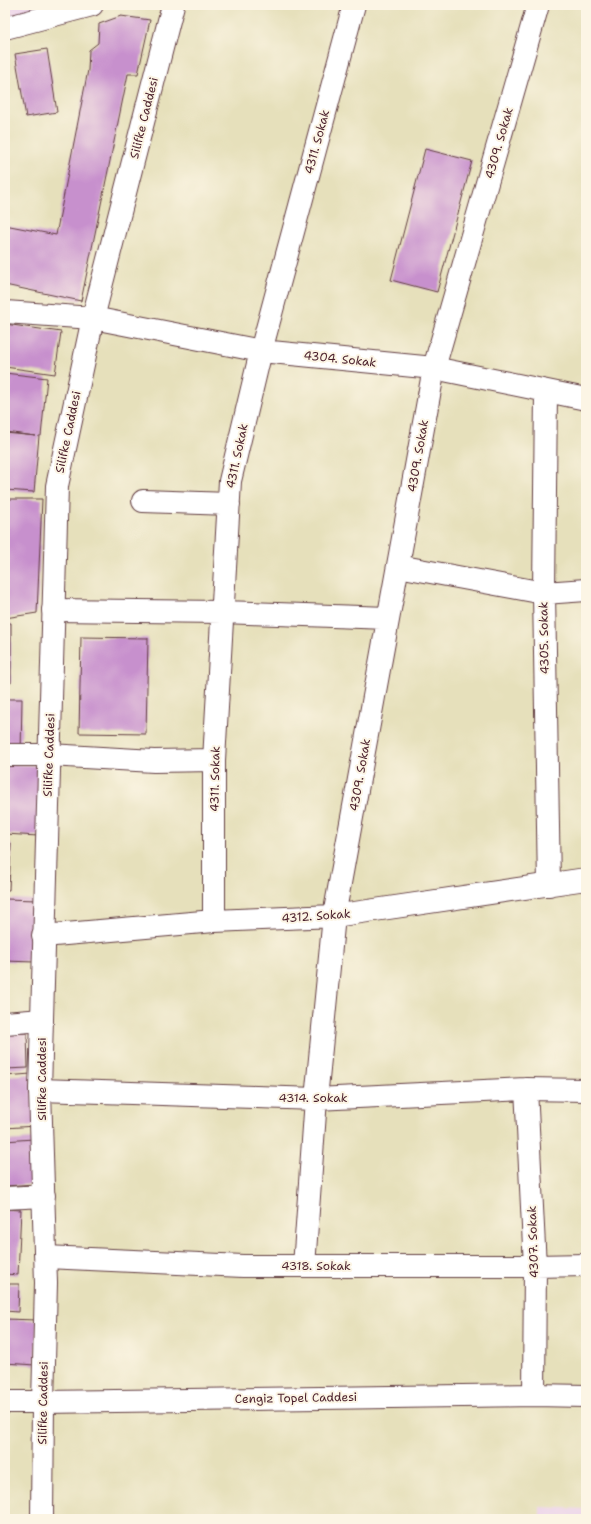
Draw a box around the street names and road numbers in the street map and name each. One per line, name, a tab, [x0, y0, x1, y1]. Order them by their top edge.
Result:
street label: Silifke Caddesi	[126, 76, 162, 160]
street label: 4309. Sokak	[481, 105, 517, 181]
street label: 4311. Sokak	[301, 108, 333, 176]
street label: 4304. Sokak	[303, 347, 377, 371]
street label: Silifke Caddesi	[51, 389, 85, 475]
street label: 4309. Sokak	[404, 418, 432, 494]
street label: 4311. Sokak	[222, 422, 252, 490]
street label: 4305. Sokak	[535, 601, 553, 674]
street label: Silifke Caddesi	[40, 713, 58, 797]
street label: 4309. Sokak	[346, 737, 374, 813]
street label: 4311. Sokak	[206, 746, 224, 812]
street label: 4312. Sokak	[281, 906, 351, 926]
street label: Silifke Caddesi	[34, 1037, 50, 1121]
street label: 4314. Sokak	[278, 1090, 348, 1106]
street label: 4307. Sokak	[524, 1205, 542, 1278]
street label: 4318. Sokak	[281, 1258, 351, 1274]
street label: Silifke Caddesi	[34, 1361, 52, 1445]
street label: Cengiz Topel Caddesi	[235, 1389, 357, 1407]

